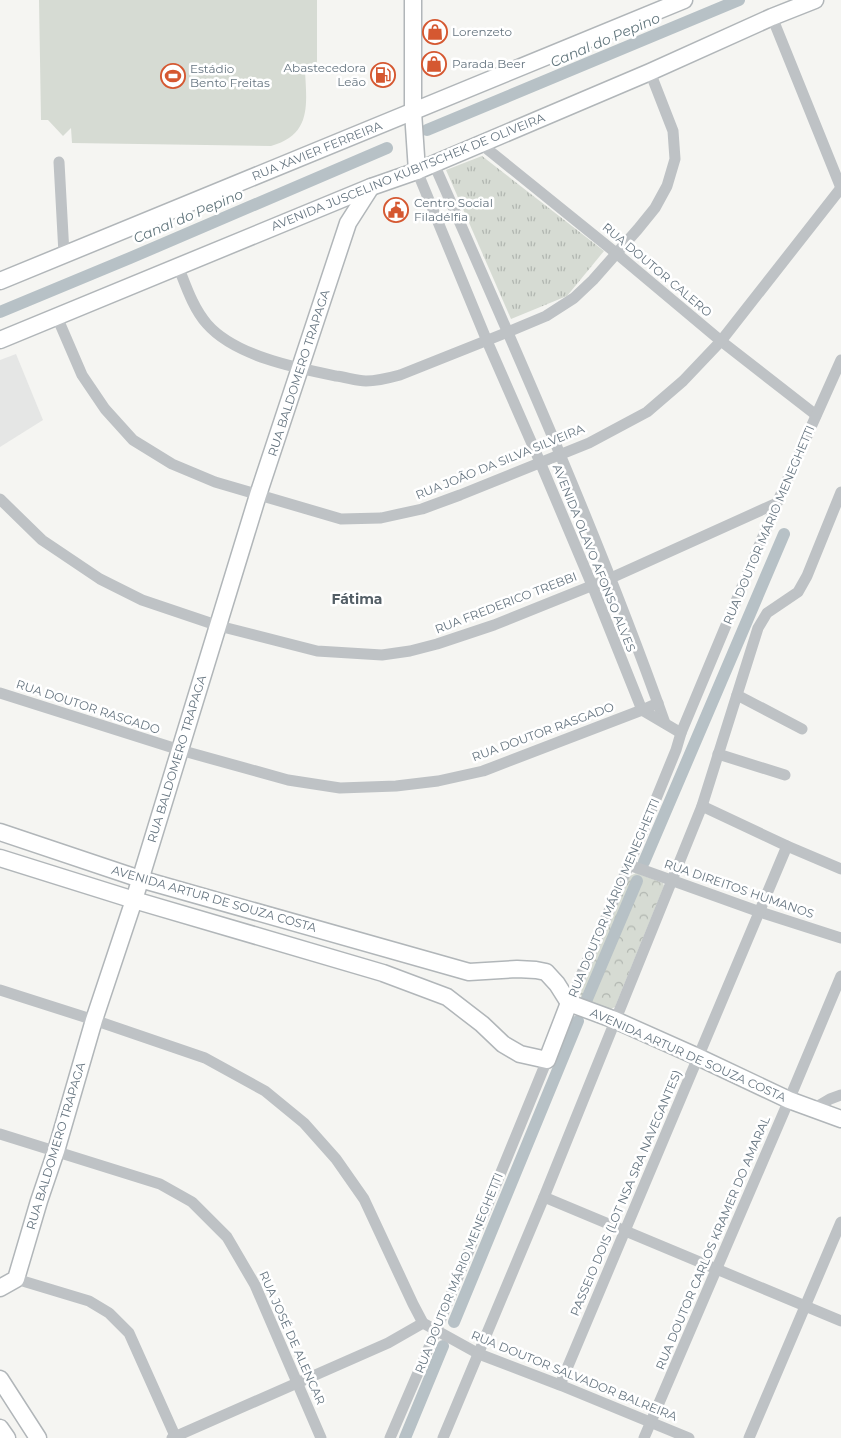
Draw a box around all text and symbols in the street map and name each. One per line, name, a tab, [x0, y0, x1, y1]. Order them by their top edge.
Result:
water label: Canal do Pepino	[547, 9, 663, 71]
shop icon: Lorenzeto	[422, 19, 448, 45]
place label: Lorenzeto	[452, 24, 512, 39]
shop icon: Parada Beer	[421, 51, 447, 77]
place label: Parada Beer	[452, 56, 526, 71]
place label: Abastecedora Leão	[284, 60, 366, 89]
place label: Estádio Bento Freitas	[190, 61, 270, 90]
fuel station icon: Abastecedora Leão	[370, 62, 396, 88]
sports icon: Estádio Bento Freitas	[160, 63, 186, 89]
street label: AVENIDA JUSCELINO KUBITSCHEK DE OLIVEIRA	[269, 109, 547, 234]
street label: RUA XAVIER FERREIRA	[250, 117, 384, 184]
water label: Canal do Pepino	[130, 185, 246, 247]
place label: Centro Social Filadélfia	[414, 195, 493, 224]
public building icon: Centro Social Filadélfia	[383, 197, 409, 223]
street label: RUA DOUTOR CALERO	[599, 219, 715, 320]
street label: RUA BALDOMERO TRAPAGA	[264, 287, 333, 458]
street label: RUA JOÃO DA SILVA SILVEIRA	[413, 421, 587, 502]
street label: RUA DOUTOR MÁRIO MENEGHETTI	[720, 423, 817, 627]
street label: AVENIDA OLAVO AFONSO ALVES	[550, 462, 639, 654]
street label: RUA FREDERICO TREBBI	[433, 568, 579, 637]
district label: Fátima	[331, 590, 383, 608]
street label: RUA BALDOMERO TRAPAGA	[144, 673, 209, 844]
street label: RUA DOUTOR RASGADO	[14, 676, 162, 737]
street label: RUA DOUTOR RASGADO	[470, 699, 616, 764]
street label: RUA DOUTOR MÁRIO MENEGHETTI	[565, 796, 662, 1000]
street label: RUA DIREITOS HUMANOS	[662, 856, 816, 921]
street label: AVENIDA ARTUR DE SOUZA COSTA	[110, 862, 319, 935]
street label: AVENIDA ARTUR DE SOUZA COSTA	[588, 1004, 789, 1105]
street label: RUA BALDOMERO TRAPAGA	[23, 1060, 88, 1231]
street label: PASSEIO DOIS (LOT NSA SRA NAVEGANTES)	[567, 1067, 684, 1318]
street label: RUA DOUTOR CARLOS KRAMER DO AMARAL	[652, 1114, 773, 1372]
street label: RUA DOUTOR MÁRIO MENEGHETTI	[411, 1170, 506, 1375]
street label: RUA JOSÉ DE ALENCAR	[256, 1269, 329, 1407]
street label: RUA DOUTOR SALVADOR BALREIRA	[469, 1327, 680, 1424]

